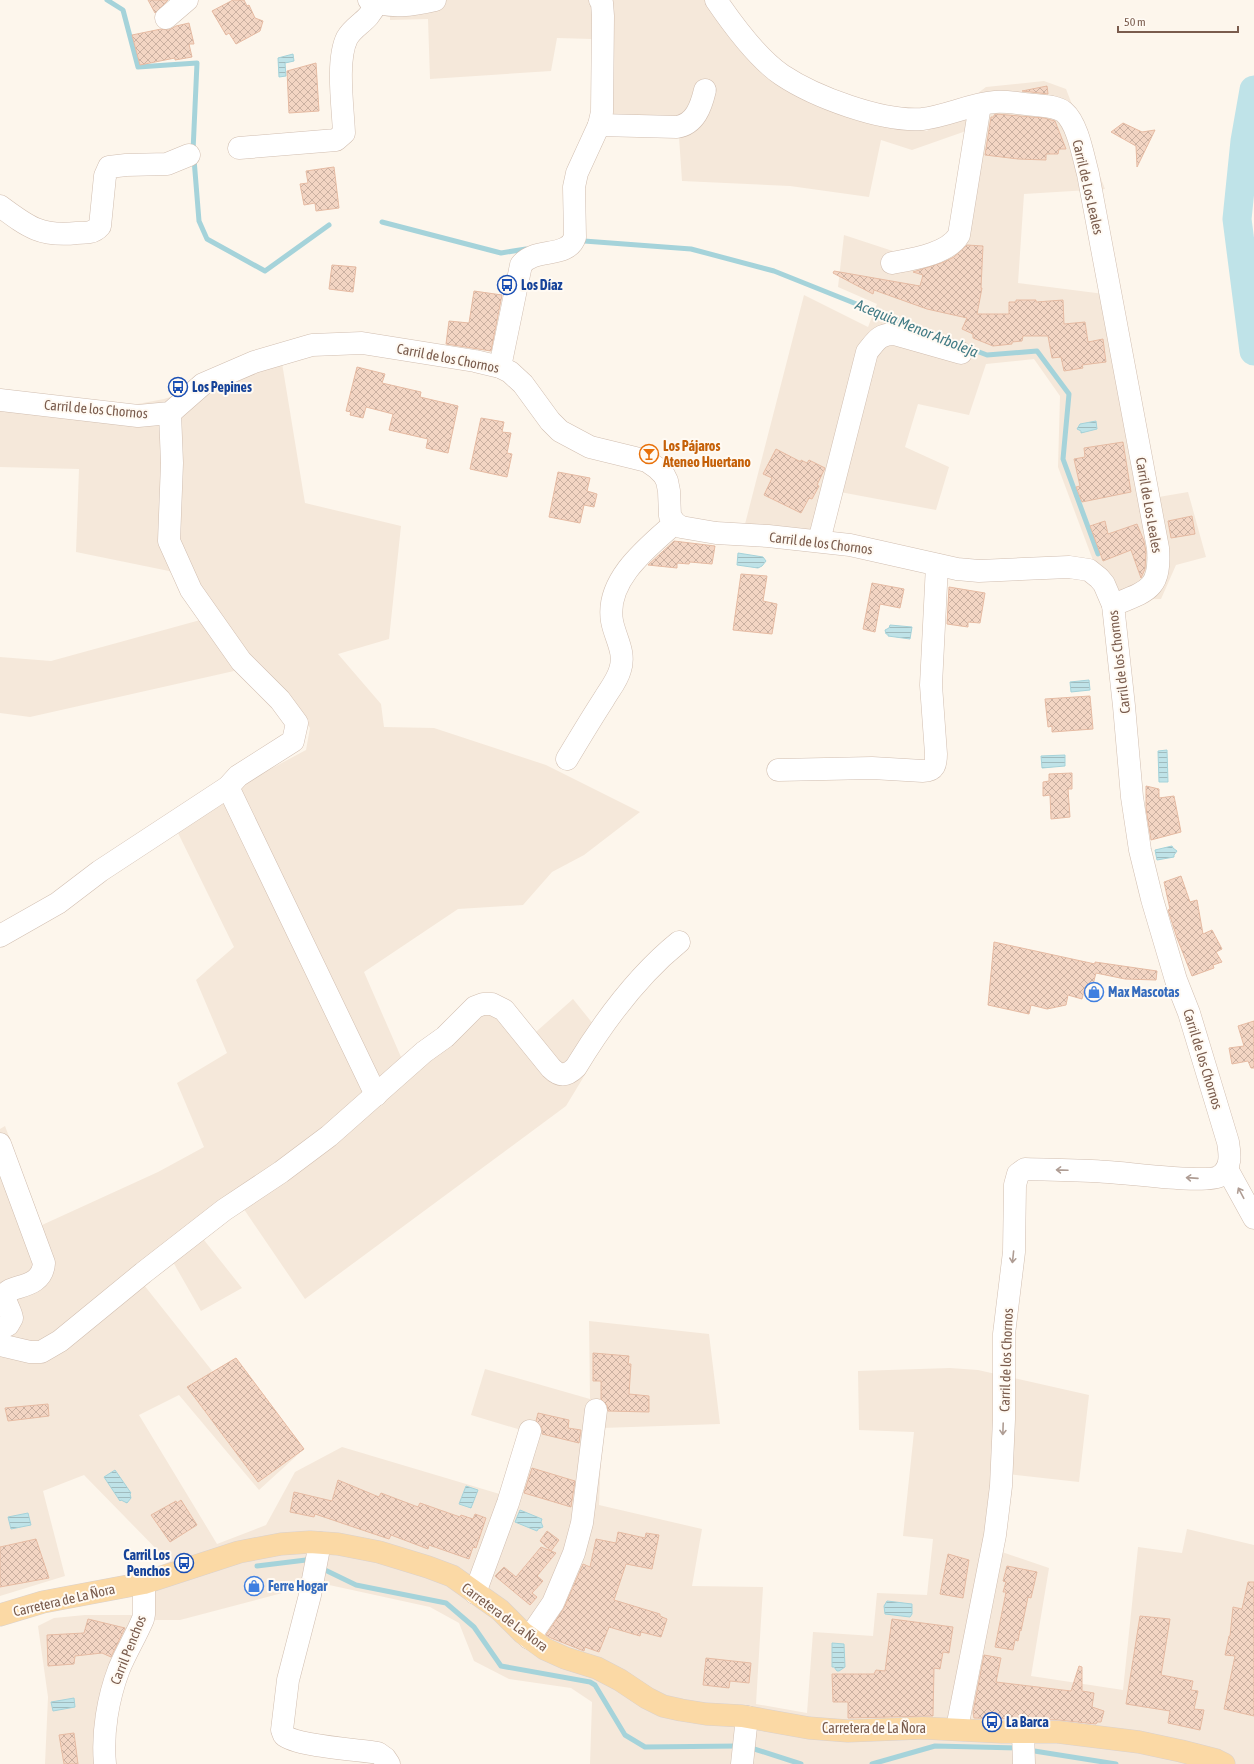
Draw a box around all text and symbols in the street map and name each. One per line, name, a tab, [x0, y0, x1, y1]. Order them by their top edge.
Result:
scale bar	[1118, 8, 1238, 34]
text: 50 m	[1124, 15, 1146, 29]
street label: Carril de Los Leales	[1069, 138, 1107, 236]
bus stop icon: Los Díaz	[496, 274, 518, 296]
place label: Los Díaz	[521, 277, 562, 293]
water label: Acequia Menor Arboleja	[852, 295, 981, 360]
street label: Carril de los Chornos	[395, 340, 501, 376]
bus stop icon: Los Pepines	[167, 376, 189, 398]
place label: Los Pepines	[192, 379, 252, 395]
street label: Carril de los Chornos	[44, 397, 149, 422]
place label: Los Pájaros Ateneo Huertano	[662, 438, 751, 470]
bar icon: Los Pájaros Ateneo Huertano	[638, 443, 660, 465]
street label: Carril de Los Leales	[1133, 456, 1165, 554]
street label: Carril de los Chornos	[768, 529, 874, 557]
street label: Carril de los Chornos	[1105, 609, 1133, 715]
shop icon: Max Mascotas	[1083, 981, 1105, 1003]
place label: Max Mascotas	[1108, 984, 1180, 1000]
street label: Carril de los Chornos	[1180, 1007, 1226, 1111]
one-way arrow	[1056, 1166, 1069, 1174]
one-way arrow	[1186, 1175, 1199, 1182]
one-way arrow	[1236, 1187, 1244, 1199]
one-way arrow	[1009, 1250, 1017, 1263]
street label: Carril de los Chornos	[996, 1308, 1016, 1412]
one-way arrow	[1000, 1422, 1007, 1435]
place label: Carril Los Penchos	[123, 1547, 170, 1579]
bus stop icon: Carril Los Penchos	[173, 1552, 195, 1574]
shop icon: Ferre Hogar	[243, 1575, 265, 1597]
place label: Ferre Hogar	[268, 1578, 328, 1594]
street label: Carretera de La Ñora	[459, 1579, 551, 1655]
street label: Carretera de La Ñora	[12, 1581, 116, 1619]
street label: Carril Penchos	[107, 1613, 149, 1687]
bus stop icon: La Barca	[981, 1711, 1003, 1733]
place label: La Barca	[1006, 1714, 1049, 1730]
street label: Carretera de La Ñora	[822, 1720, 926, 1736]

